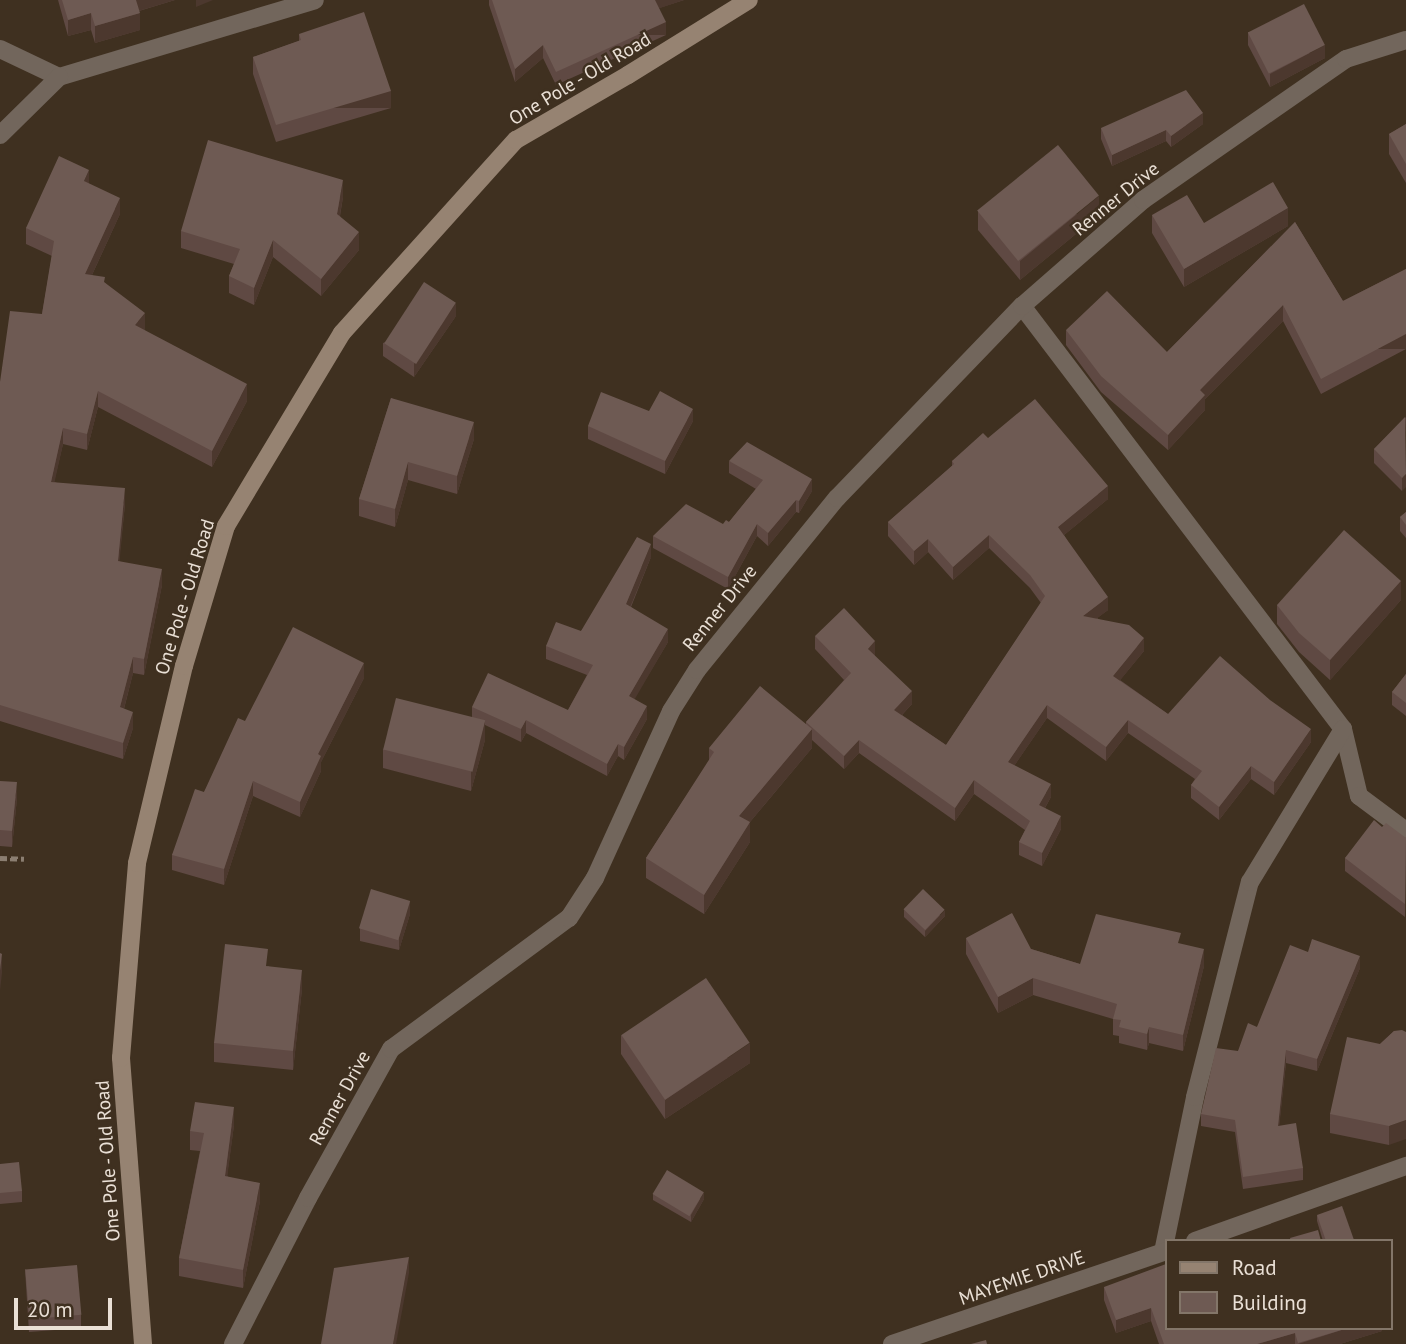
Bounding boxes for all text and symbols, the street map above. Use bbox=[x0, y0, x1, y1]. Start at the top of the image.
street label: One Pole - Old Road bbox=[504, 27, 656, 131]
street label: Renner Drive bbox=[1068, 157, 1164, 241]
street label: One Pole - Old Road bbox=[150, 515, 220, 679]
street label: Renner Drive bbox=[678, 560, 762, 656]
street label: Renner Drive bbox=[305, 1047, 375, 1149]
street label: One Pole - Old Road bbox=[91, 1078, 125, 1244]
legend bbox=[1164, 1239, 1392, 1330]
street label: MAYEMIE DRIVE bbox=[956, 1246, 1088, 1310]
text: Road bbox=[1232, 1254, 1276, 1281]
scale bar bbox=[18, 1284, 116, 1328]
text: Building bbox=[1232, 1289, 1307, 1316]
text: 20 m bbox=[27, 1296, 73, 1323]

